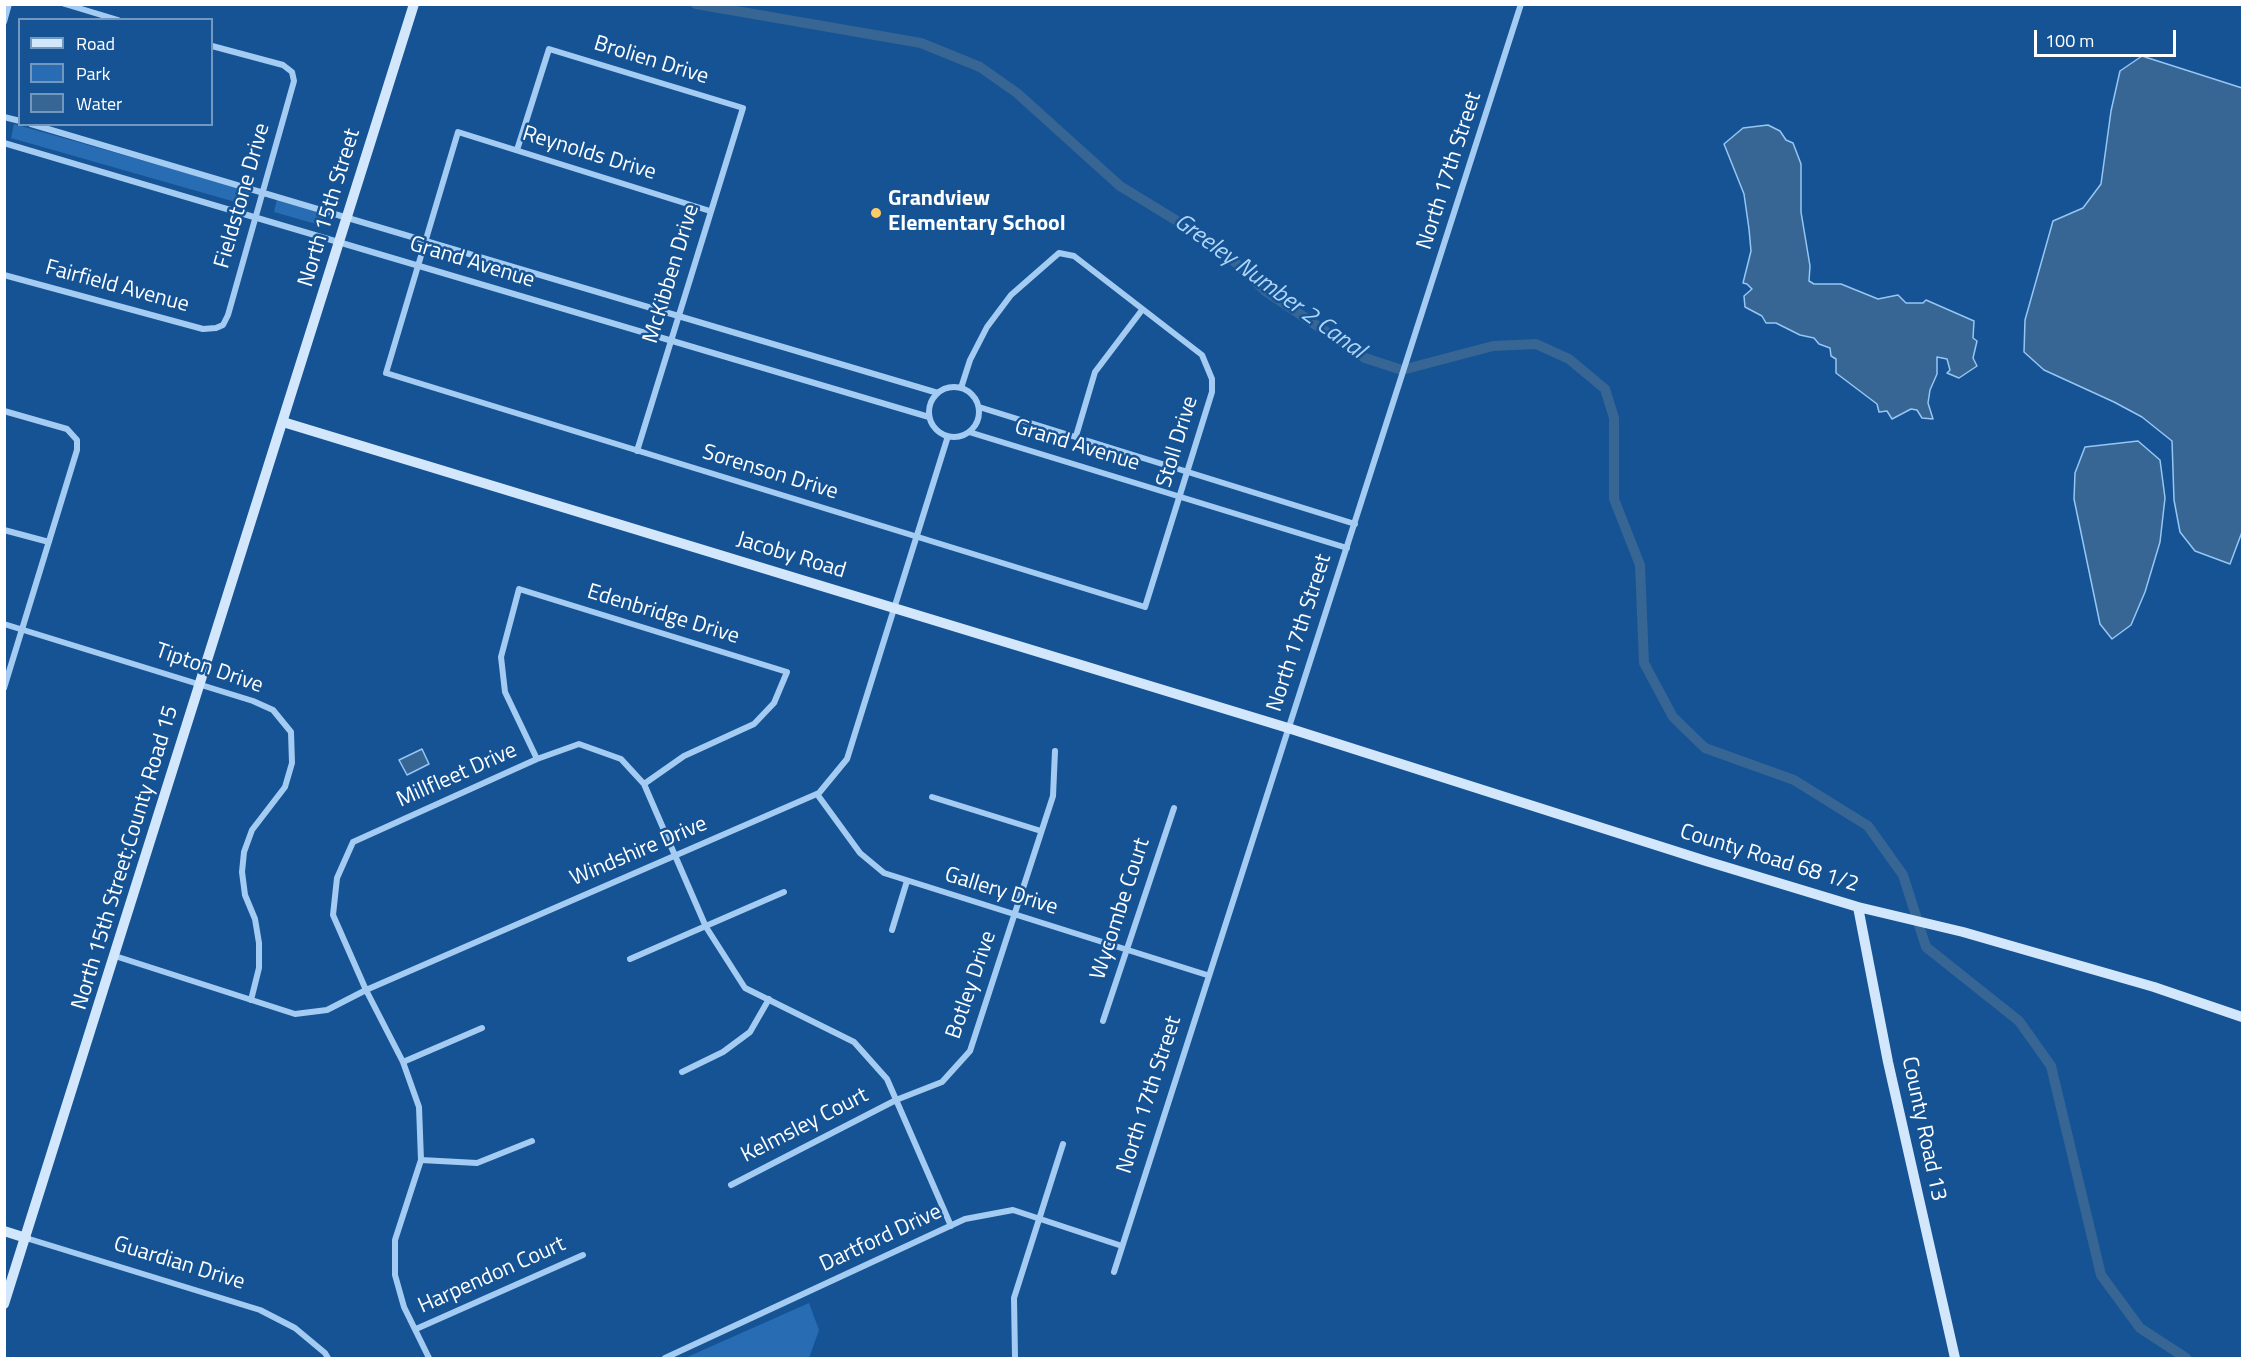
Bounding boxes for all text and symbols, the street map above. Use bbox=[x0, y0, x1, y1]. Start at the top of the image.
legend bbox=[18, 18, 213, 126]
scale bar bbox=[2037, 18, 2180, 56]
text: 100 m bbox=[2045, 27, 2094, 54]
text: Road bbox=[76, 30, 115, 57]
street label: Brolien Drive bbox=[591, 31, 711, 91]
text: Park bbox=[76, 60, 110, 87]
street label: North 17th Street bbox=[1412, 89, 1488, 253]
text: Water bbox=[76, 90, 122, 117]
street label: Fieldstone Drive bbox=[210, 120, 276, 272]
street label: Reynolds Drive bbox=[519, 121, 659, 187]
street label: North 15th Street bbox=[293, 126, 367, 290]
place label: Grandview Elementary School bbox=[888, 187, 1066, 238]
street label: McKibben Drive bbox=[638, 201, 706, 347]
marker: Grandview Elementary School bbox=[869, 206, 883, 220]
water label: Greeley Number 2 Canal bbox=[1168, 208, 1370, 366]
street label: Grand Avenue bbox=[406, 231, 538, 295]
street label: Fairfield Avenue bbox=[42, 255, 192, 319]
street label: Stoll Drive bbox=[1152, 393, 1204, 491]
street label: Grand Avenue bbox=[1011, 414, 1143, 478]
street label: Sorenson Drive bbox=[699, 440, 841, 506]
street label: Jacoby Road bbox=[733, 527, 849, 585]
street label: North 17th Street bbox=[1262, 551, 1338, 715]
street label: Edenbridge Drive bbox=[584, 579, 742, 651]
street label: Tipton Drive bbox=[152, 638, 266, 700]
street label: North 15th Street;County Road 15 bbox=[67, 703, 185, 1013]
street label: Millfleet Drive bbox=[393, 738, 521, 814]
street label: Windshire Drive bbox=[567, 811, 711, 893]
street label: County Road 68 1/2 bbox=[1676, 819, 1862, 899]
street label: Wycombe Court bbox=[1086, 835, 1156, 983]
street label: Gallery Drive bbox=[941, 862, 1061, 922]
street label: Botley Drive bbox=[941, 928, 1003, 1042]
street label: North 17th Street bbox=[1112, 1013, 1188, 1177]
street label: County Road 13 bbox=[1895, 1054, 1951, 1204]
street label: Kelmsley Court bbox=[737, 1083, 873, 1169]
street label: Dartford Drive bbox=[816, 1199, 946, 1279]
street label: Guardian Drive bbox=[110, 1232, 248, 1296]
street label: Harpendon Court bbox=[414, 1232, 570, 1320]

